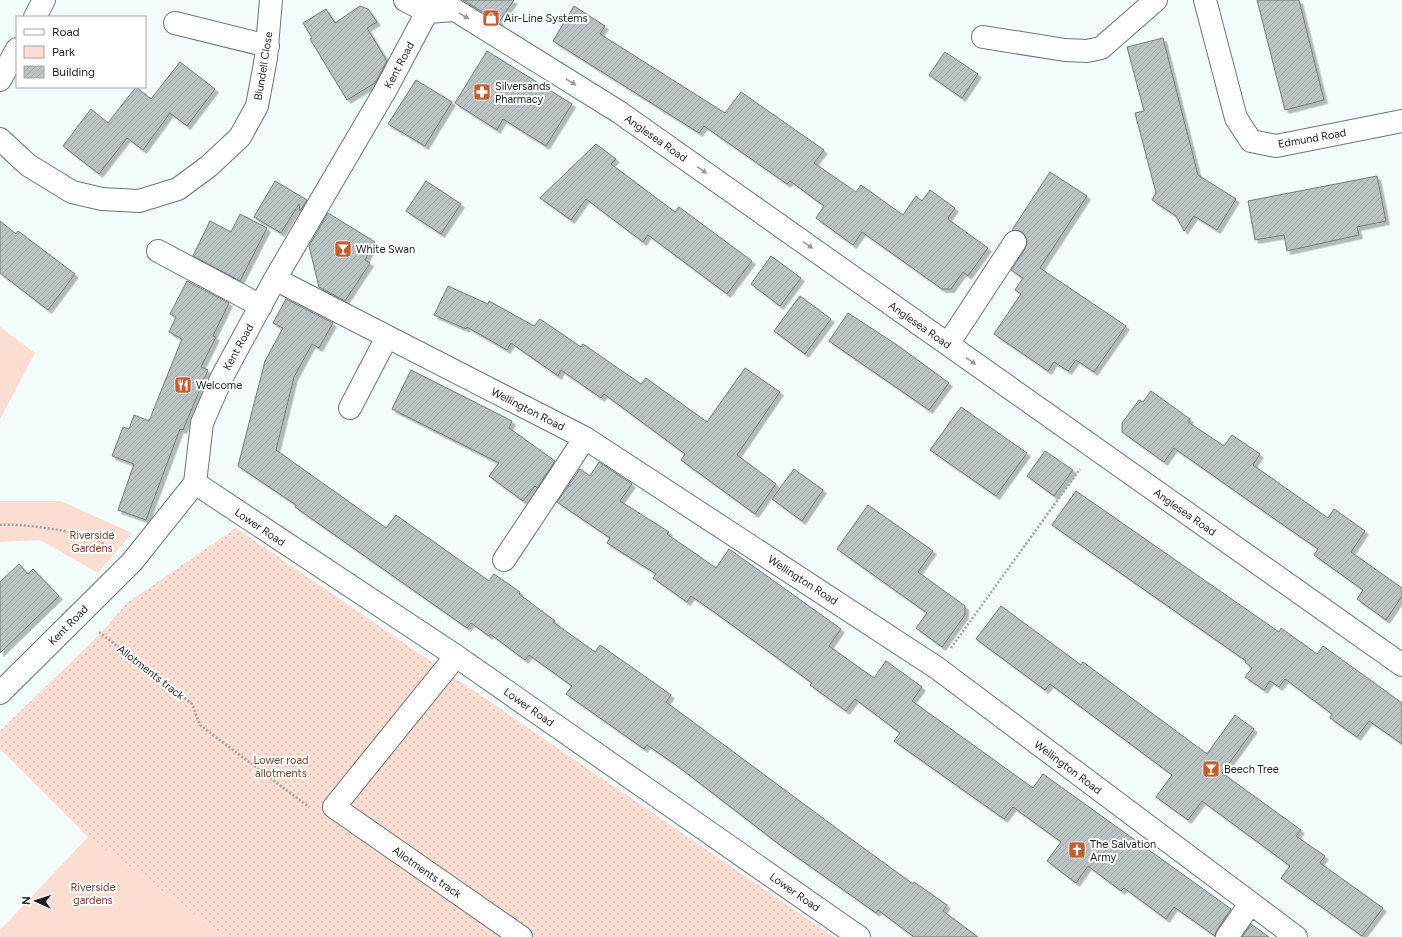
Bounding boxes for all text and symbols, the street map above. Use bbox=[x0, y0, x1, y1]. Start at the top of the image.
shop icon: Air-Line Systems bbox=[481, 8, 501, 28]
place label: Air-Line Systems bbox=[504, 12, 588, 25]
one-way arrow bbox=[458, 13, 470, 20]
legend bbox=[16, 16, 146, 88]
text: Road bbox=[52, 25, 80, 39]
street label: Blundell Close bbox=[252, 31, 275, 101]
street label: Kent Road bbox=[382, 40, 417, 91]
text: Park bbox=[52, 45, 75, 59]
text: Building bbox=[52, 65, 95, 79]
one-way arrow bbox=[566, 78, 576, 86]
place label: Silversands Pharmacy bbox=[495, 80, 551, 106]
pharmacy icon: Silversands Pharmacy bbox=[472, 82, 492, 102]
street label: Anglesea Road bbox=[622, 112, 689, 165]
street label: Edmund Road bbox=[1277, 126, 1347, 151]
one-way arrow bbox=[697, 166, 707, 174]
bar icon: White Swan bbox=[333, 239, 353, 259]
one-way arrow bbox=[803, 241, 813, 249]
place label: White Swan bbox=[356, 243, 415, 256]
street label: Anglesea Road bbox=[886, 299, 953, 352]
street label: Kent Road bbox=[220, 322, 256, 373]
one-way arrow bbox=[966, 357, 977, 365]
restaurant icon: Welcome bbox=[173, 375, 193, 395]
place label: Welcome bbox=[196, 379, 242, 392]
street label: Wellington Road bbox=[489, 385, 567, 434]
street label: Anglesea Road bbox=[1151, 486, 1218, 539]
street label: Lower Road bbox=[232, 506, 287, 549]
park label: Riverside Gardens bbox=[70, 529, 114, 555]
street label: Wellington Road bbox=[765, 553, 840, 608]
street label: Kent Road bbox=[46, 603, 91, 648]
street label: Allotments track bbox=[115, 642, 187, 703]
street label: Lower Road bbox=[501, 685, 556, 729]
street label: Wellington Road bbox=[1032, 738, 1104, 797]
park label: Lower road allotments bbox=[253, 754, 309, 780]
bar icon: Beech Tree bbox=[1201, 759, 1221, 779]
place label: Beech Tree bbox=[1224, 763, 1279, 776]
place label: The Salvation Army bbox=[1090, 838, 1156, 864]
church icon: The Salvation Army bbox=[1067, 840, 1087, 860]
street label: Allotments track bbox=[390, 844, 464, 901]
street label: Lower Road bbox=[767, 870, 822, 914]
north arrow bbox=[16, 881, 56, 921]
park label: Riverside gardens bbox=[71, 881, 115, 907]
text: N bbox=[20, 896, 33, 905]

